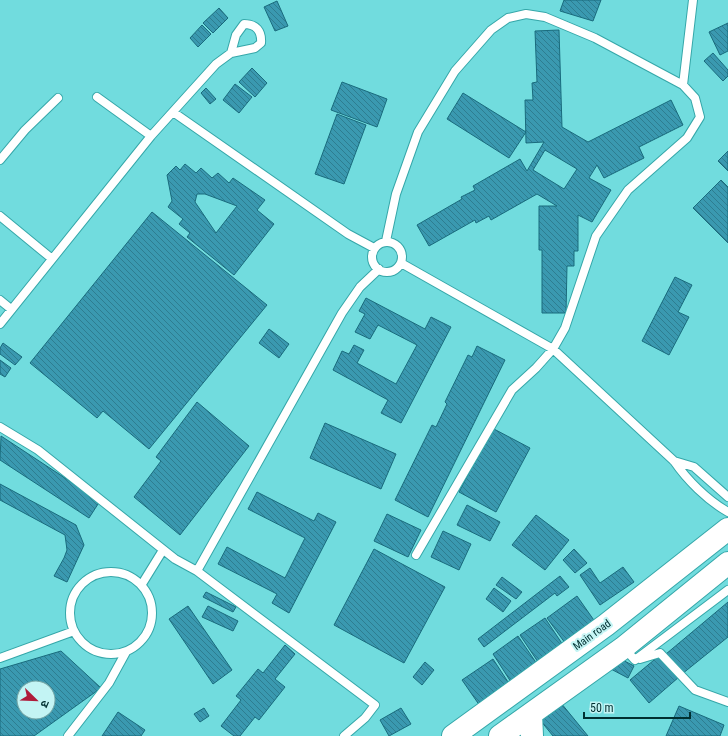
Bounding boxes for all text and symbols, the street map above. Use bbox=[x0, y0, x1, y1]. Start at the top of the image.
street label: Main road bbox=[571, 617, 613, 653]
north arrow bbox=[16, 680, 56, 720]
scale bar bbox=[584, 694, 690, 720]
text: उ bbox=[37, 698, 52, 710]
text: 50 m bbox=[590, 701, 614, 715]

